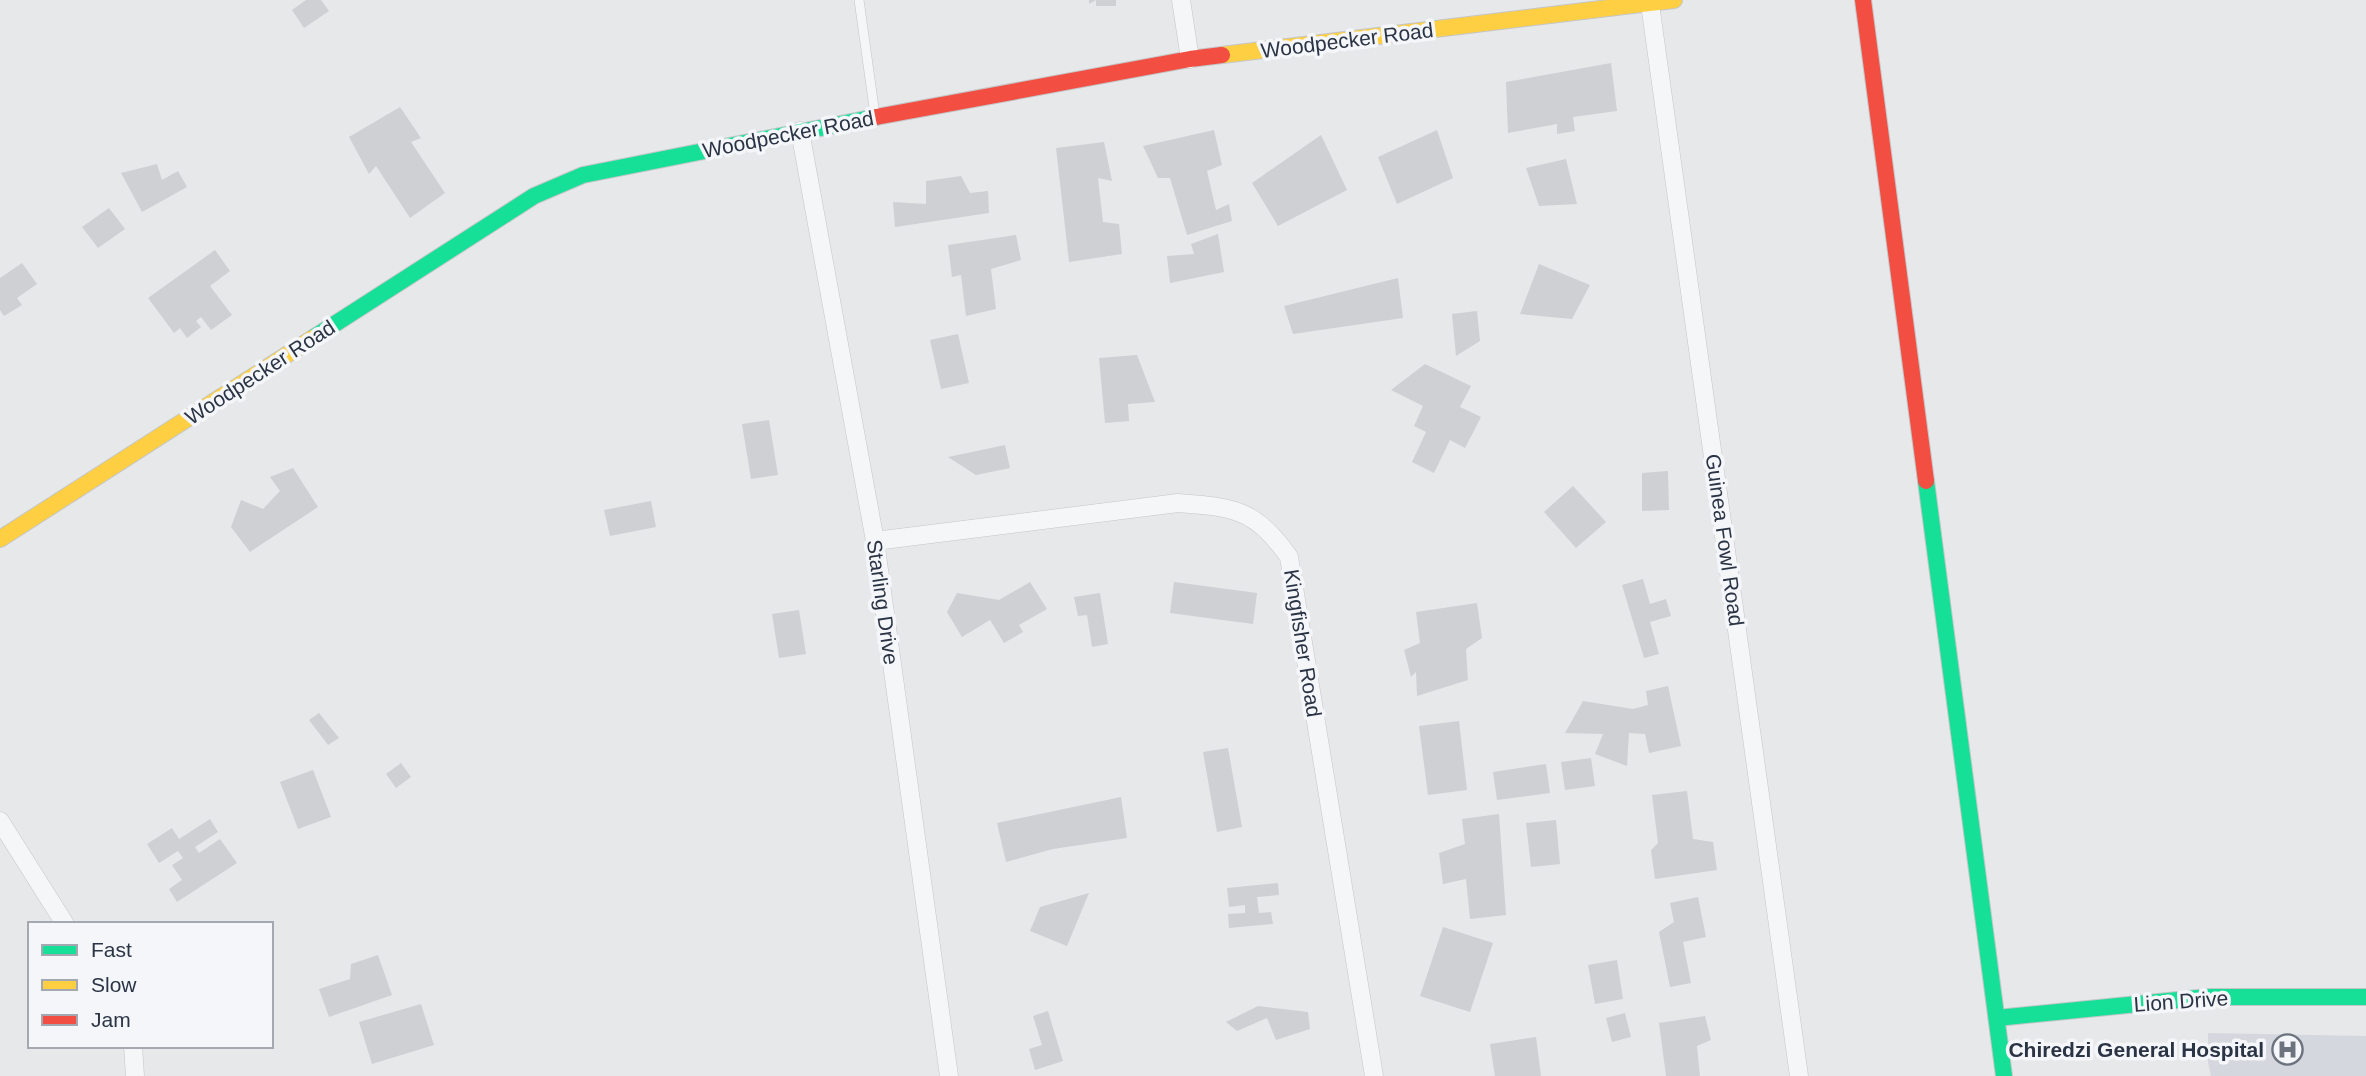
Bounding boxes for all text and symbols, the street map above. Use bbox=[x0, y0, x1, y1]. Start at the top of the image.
street label: Woodpecker Road bbox=[1259, 18, 1435, 62]
street label: Woodpecker Road bbox=[701, 106, 875, 162]
street label: Woodpecker Road bbox=[181, 315, 339, 429]
street label: Guinea Fowl Road bbox=[1702, 452, 1748, 628]
street label: Starling Drive bbox=[863, 538, 903, 666]
street label: Kingfisher Road bbox=[1280, 567, 1326, 719]
legend bbox=[28, 922, 273, 1048]
text: Fast bbox=[91, 938, 132, 961]
text: Slow bbox=[91, 973, 137, 996]
street label: Lion Drive bbox=[2133, 986, 2229, 1016]
text: Jam bbox=[91, 1008, 131, 1031]
hospital icon: Chiredzi General Hospital bbox=[2270, 1032, 2304, 1066]
place label: Chiredzi General Hospital bbox=[2008, 1038, 2264, 1061]

